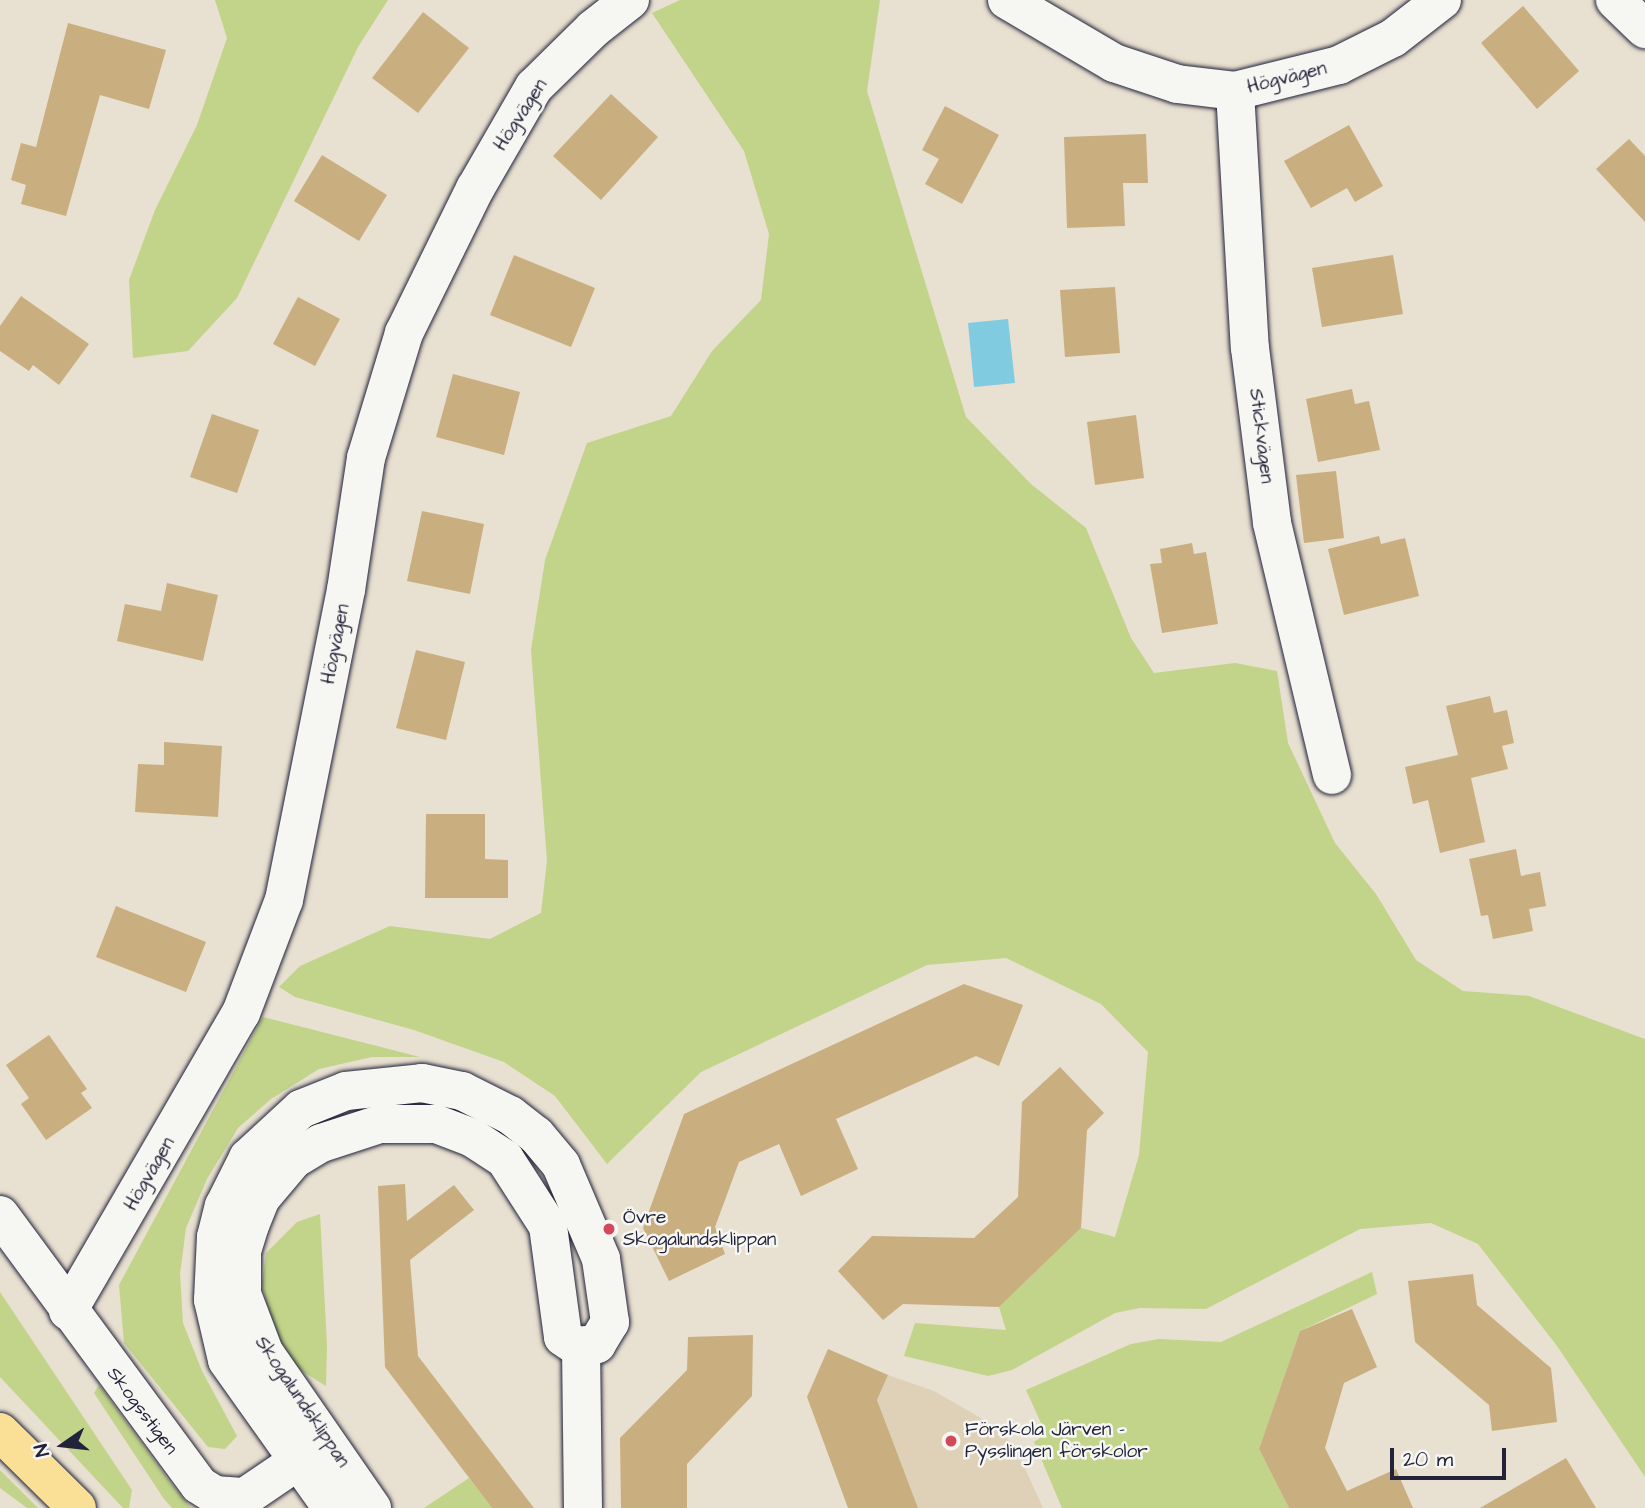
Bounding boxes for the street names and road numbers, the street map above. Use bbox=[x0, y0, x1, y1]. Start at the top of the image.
street label: Högvägen bbox=[1245, 57, 1329, 99]
street label: Högvägen bbox=[489, 75, 553, 155]
street label: Stickvägen bbox=[1244, 387, 1278, 485]
street label: Högvägen bbox=[317, 602, 355, 686]
street label: Högvägen bbox=[120, 1133, 180, 1215]
street label: Skogalundsklippan bbox=[250, 1332, 354, 1472]
street label: Skogsstigen bbox=[102, 1363, 182, 1459]

